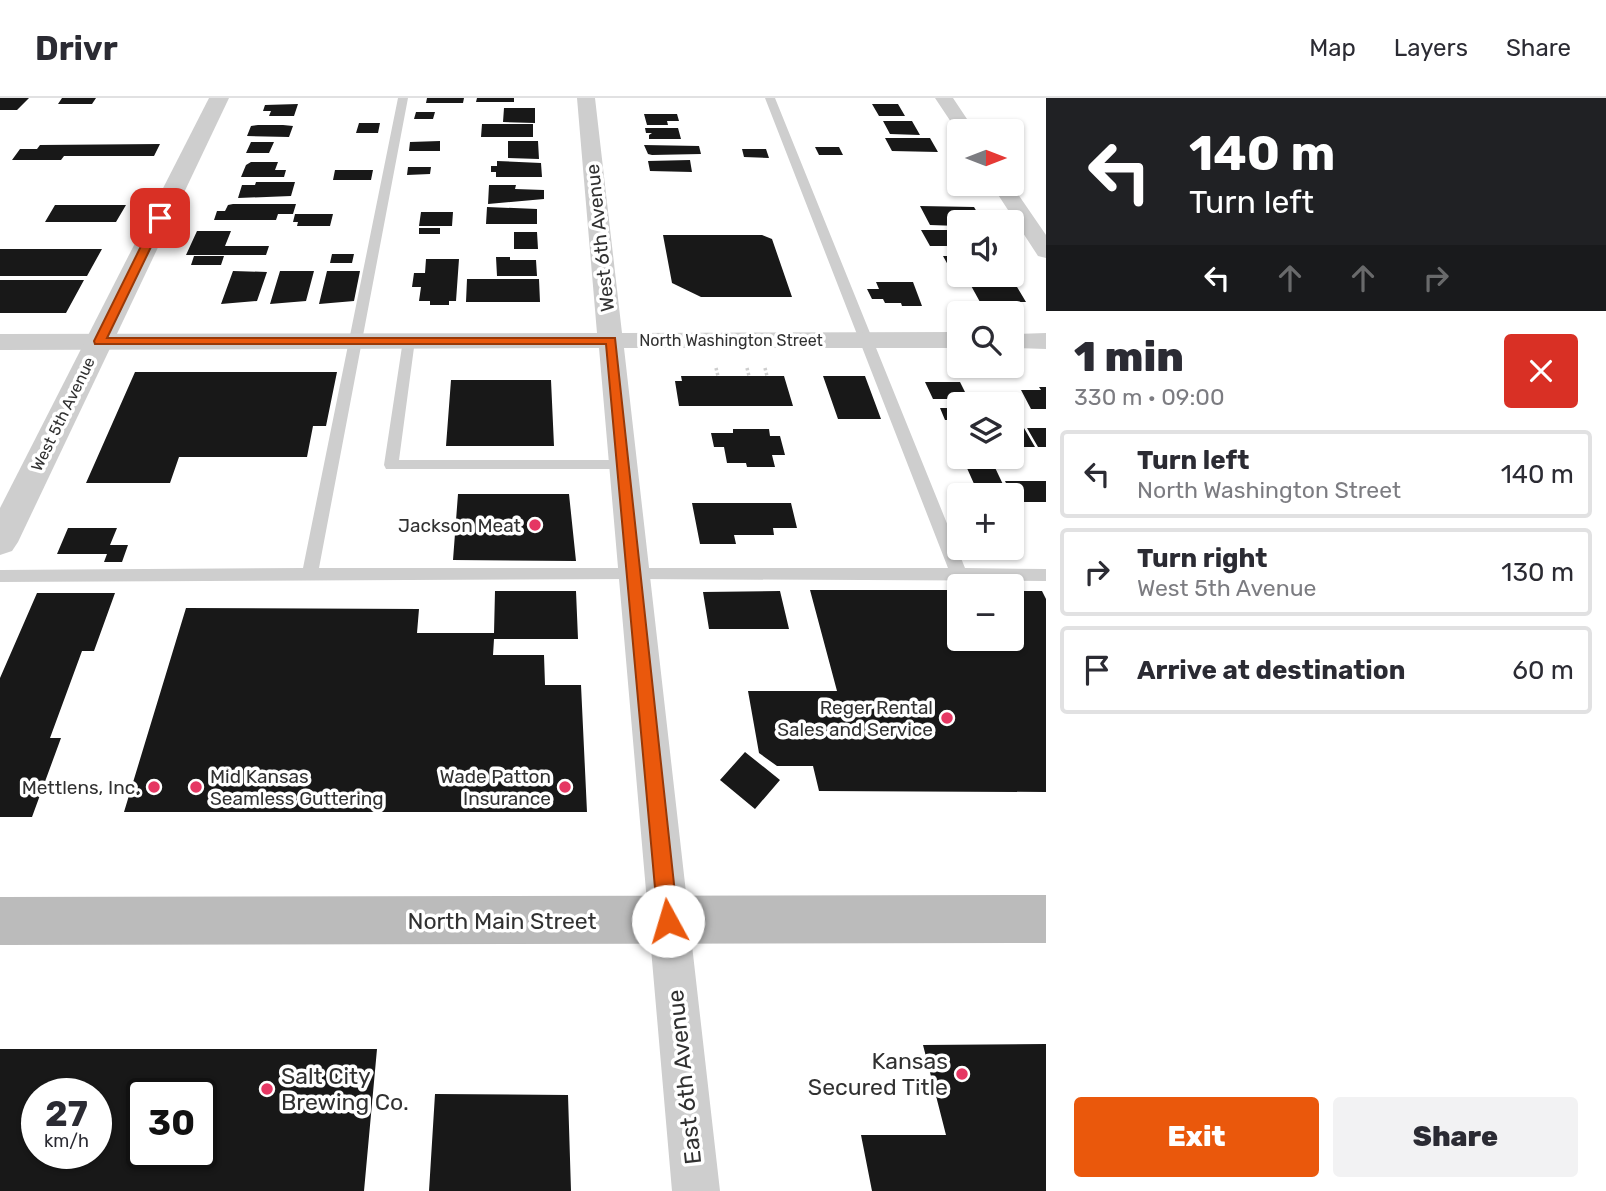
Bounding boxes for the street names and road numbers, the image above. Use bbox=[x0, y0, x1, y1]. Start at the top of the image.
street label: West 6th Avenue bbox=[581, 163, 619, 313]
street label: North Washington Street bbox=[639, 331, 823, 350]
street label: West 5th Avenue bbox=[27, 354, 99, 474]
street label: North Main Street bbox=[407, 907, 597, 935]
street label: East 6th Avenue bbox=[661, 988, 707, 1166]

